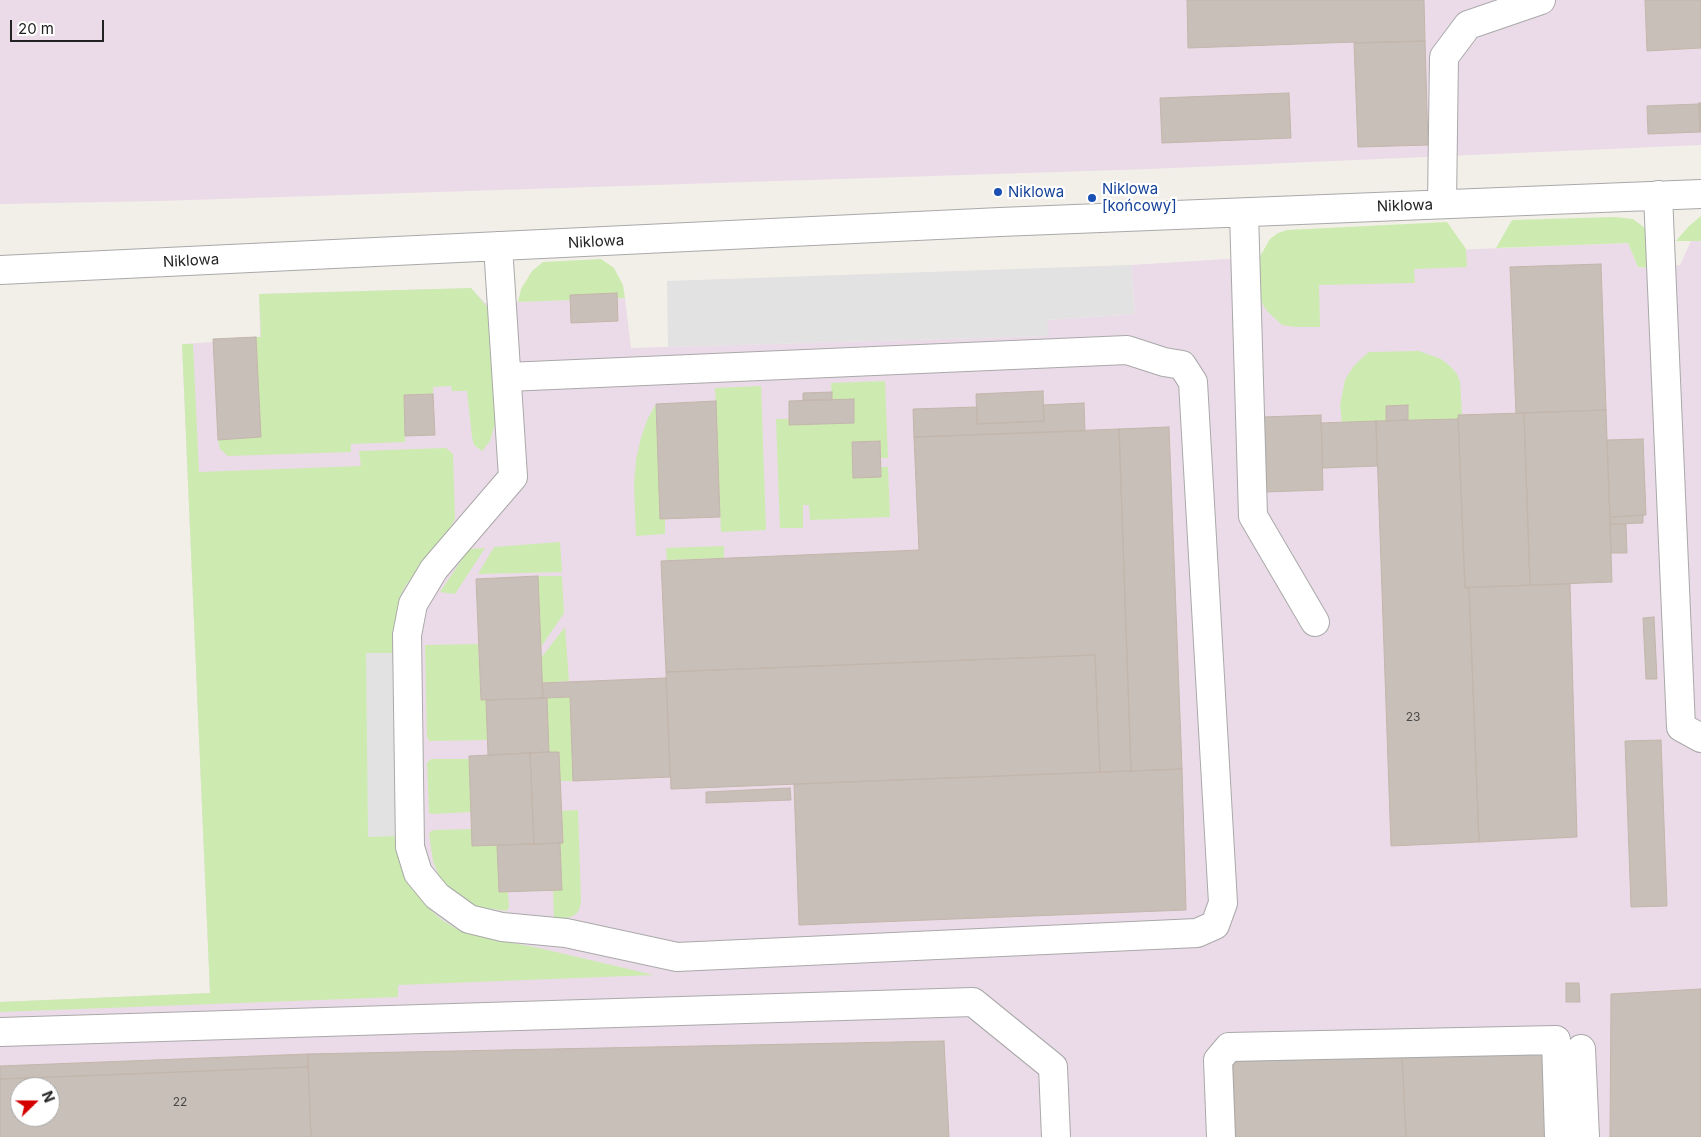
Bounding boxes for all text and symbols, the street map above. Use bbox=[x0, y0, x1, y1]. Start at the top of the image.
scale bar bbox=[12, 10, 106, 42]
text: 20 m bbox=[18, 19, 54, 38]
place label: Niklowa [końcowy] bbox=[1102, 180, 1177, 215]
place label: Niklowa bbox=[1008, 183, 1064, 201]
marker: Niklowa bbox=[992, 186, 1004, 198]
marker: Niklowa [końcowy] bbox=[1086, 192, 1098, 204]
street label: Niklowa bbox=[1377, 196, 1433, 216]
street label: Niklowa bbox=[567, 232, 625, 252]
street label: Niklowa bbox=[162, 251, 220, 271]
house number: 23 bbox=[1406, 710, 1420, 724]
north arrow bbox=[10, 1077, 60, 1127]
text: N bbox=[39, 1088, 58, 1105]
house number: 22 bbox=[173, 1095, 187, 1109]

